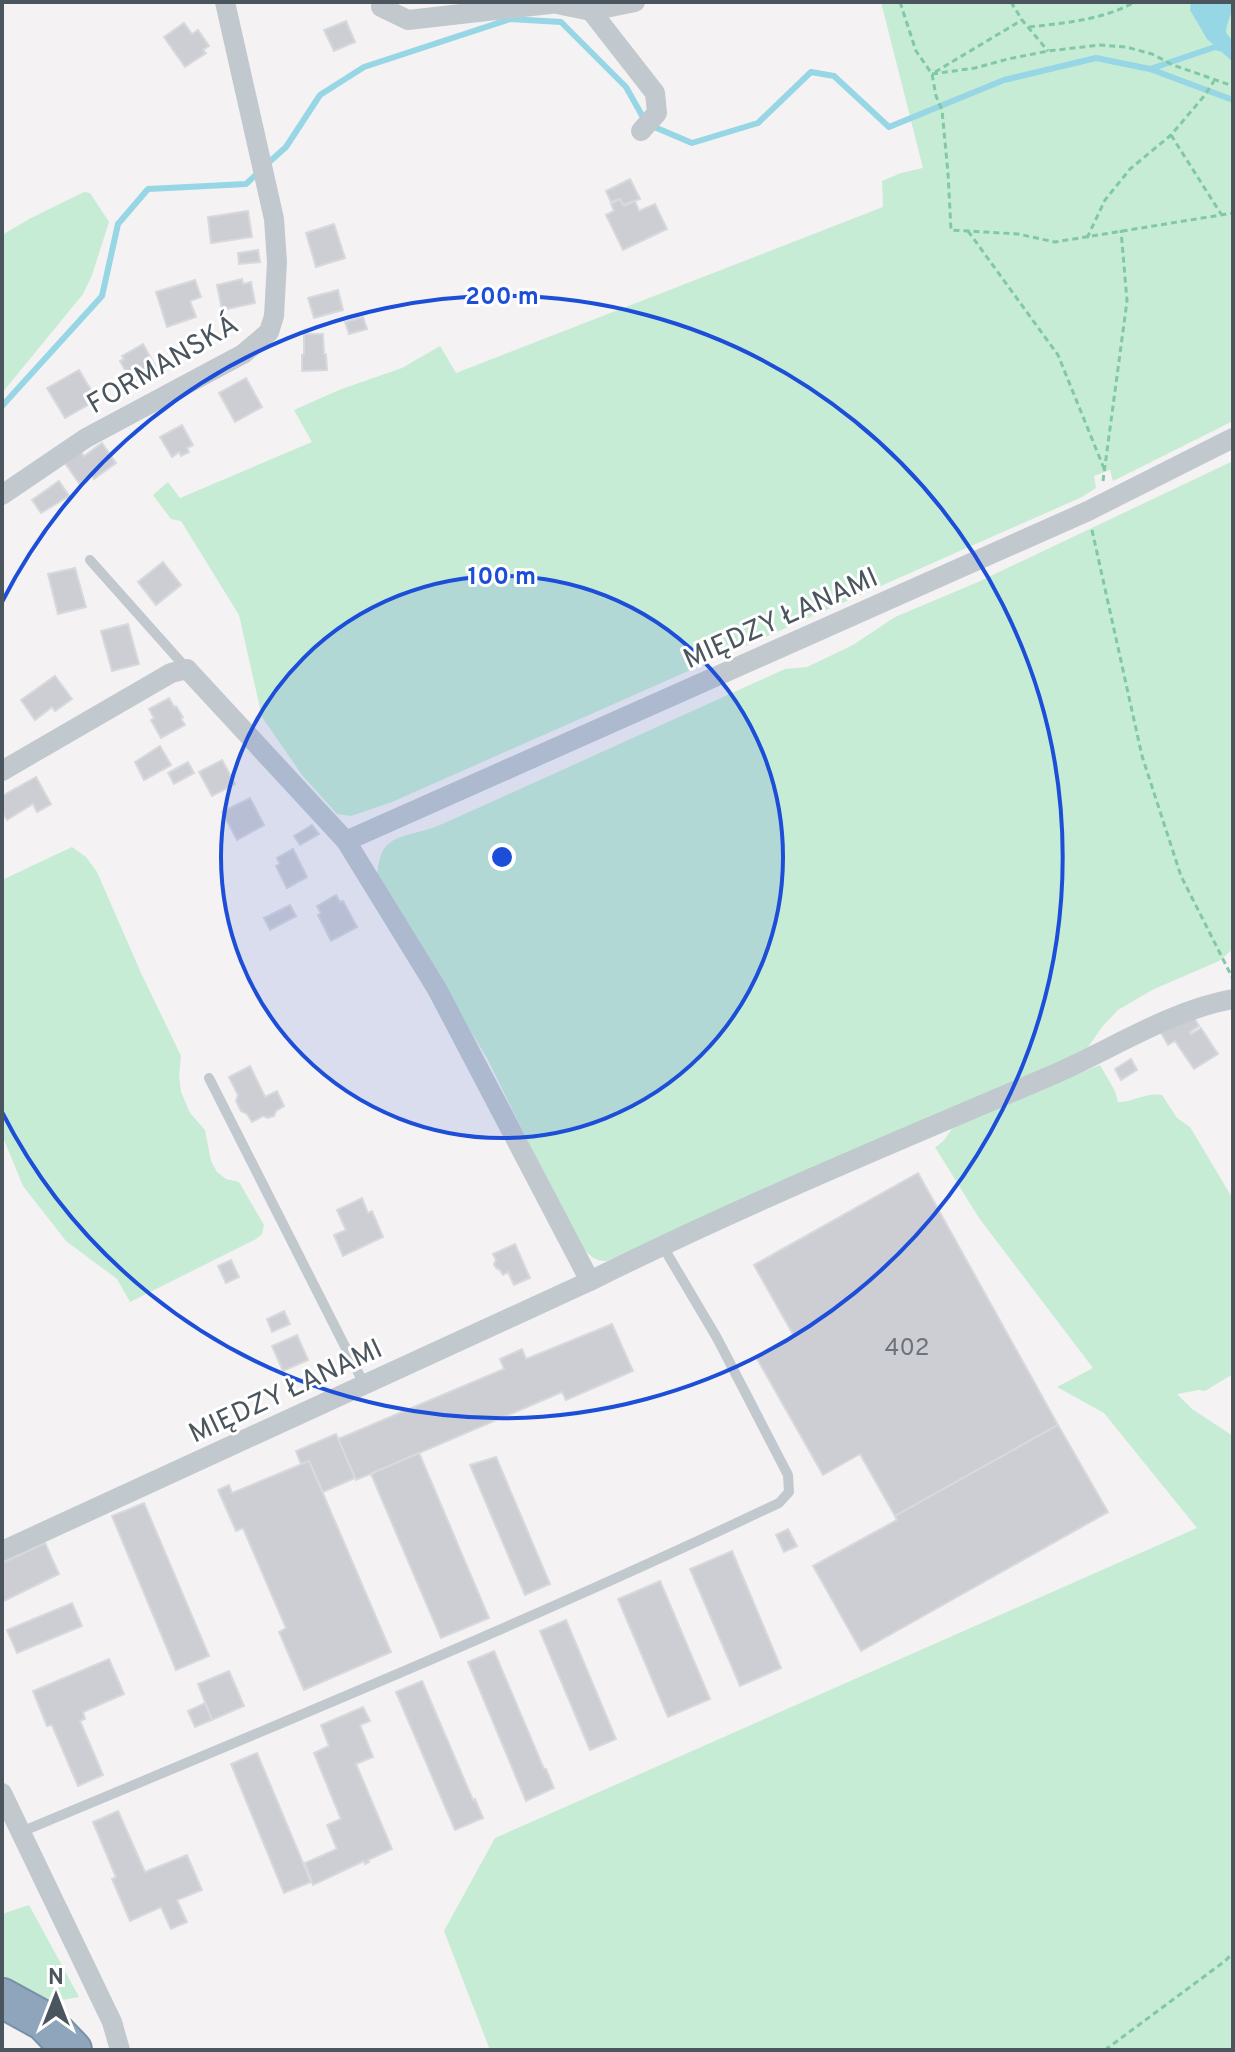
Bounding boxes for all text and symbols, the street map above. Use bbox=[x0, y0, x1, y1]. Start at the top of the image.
text: 200 m bbox=[465, 283, 539, 313]
street label: FORMANSKÁ bbox=[80, 306, 246, 423]
street label: MIĘDZY ŁANAMI bbox=[678, 561, 884, 679]
text: 100 m bbox=[468, 563, 536, 593]
centre of rings bbox=[488, 843, 516, 871]
street label: MIĘDZY ŁANAMI bbox=[184, 1332, 389, 1453]
house number: 402 bbox=[884, 1334, 930, 1364]
north arrow bbox=[16, 1956, 96, 2036]
text: N bbox=[48, 1965, 64, 1992]

